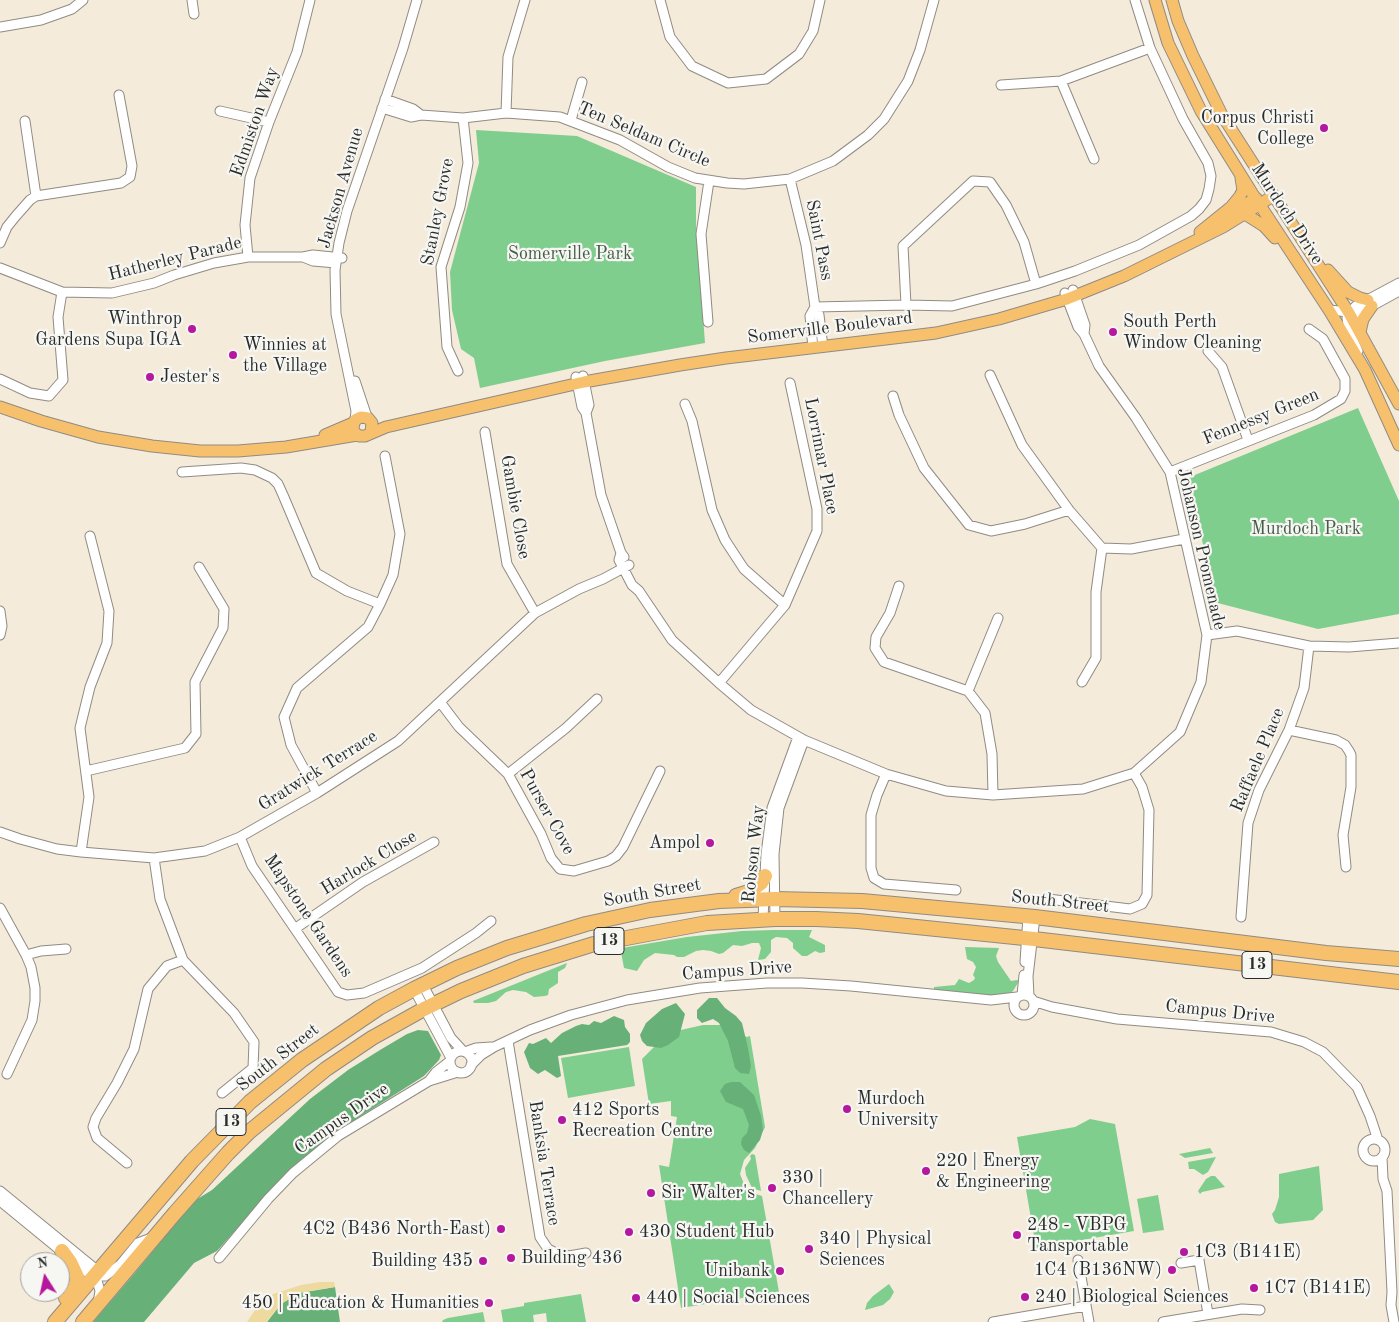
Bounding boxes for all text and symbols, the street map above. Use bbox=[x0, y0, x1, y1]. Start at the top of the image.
street label: Edmiston Way bbox=[226, 64, 284, 180]
street label: Ten Seldam Circle bbox=[574, 97, 714, 173]
place label: Corpus Christi College bbox=[1201, 107, 1314, 150]
marker: Corpus Christi College bbox=[1318, 122, 1330, 134]
street label: Jackson Avenue bbox=[313, 125, 369, 251]
street label: Stanley Grove bbox=[417, 156, 459, 268]
street label: Murdoch Drive bbox=[1246, 159, 1328, 269]
street label: Saint Pass bbox=[801, 198, 837, 282]
street label: Hatherley Parade bbox=[106, 232, 244, 286]
park label: Somerville Park bbox=[508, 243, 632, 265]
street label: Somerville Boulevard bbox=[746, 307, 914, 349]
place label: Winthrop Gardens Supa IGA bbox=[35, 308, 182, 350]
place label: South Perth Window Cleaning bbox=[1123, 311, 1261, 354]
marker: Winthrop Gardens Supa IGA bbox=[186, 323, 198, 335]
marker: South Perth Window Cleaning bbox=[1107, 326, 1119, 338]
place label: Winnies at the Village bbox=[243, 334, 327, 376]
marker: Winnies at the Village bbox=[227, 349, 239, 361]
place label: Jester's bbox=[160, 366, 220, 388]
marker: Jester's bbox=[144, 371, 156, 383]
street label: Fennessy Green bbox=[1200, 384, 1322, 450]
street label: Lorrimar Place bbox=[799, 396, 843, 516]
street label: Gambie Close bbox=[495, 453, 535, 561]
street label: Johanson Promenade bbox=[1172, 466, 1230, 632]
park label: Murdoch Park bbox=[1251, 518, 1361, 540]
street label: Raffaele Place bbox=[1226, 705, 1290, 815]
street label: Gratwick Terrace bbox=[254, 726, 382, 816]
street label: Purser Cove bbox=[515, 765, 579, 859]
street label: Robson Way bbox=[738, 804, 770, 904]
street label: Harlock Close bbox=[317, 826, 421, 900]
place label: Ampol bbox=[649, 832, 700, 854]
marker: Ampol bbox=[704, 837, 716, 849]
street label: Mapstone Gardens bbox=[259, 850, 357, 982]
street label: South Street bbox=[602, 874, 702, 912]
street label: South Street bbox=[1010, 886, 1110, 918]
road number: 13 bbox=[594, 928, 624, 954]
road number: 13 bbox=[1242, 952, 1272, 978]
street label: Campus Drive bbox=[681, 956, 793, 986]
street label: Campus Drive bbox=[1164, 995, 1276, 1029]
street label: South Street bbox=[233, 1019, 323, 1097]
street label: Campus Drive bbox=[291, 1079, 393, 1159]
place label: Murdoch University bbox=[857, 1088, 938, 1130]
street label: Banksia Terrace bbox=[523, 1099, 565, 1227]
place label: 412 Sports Recreation Centre bbox=[572, 1099, 712, 1142]
marker: Murdoch University bbox=[841, 1103, 853, 1115]
road number: 13 bbox=[216, 1108, 246, 1136]
marker: 412 Sports Recreation Centre bbox=[556, 1114, 568, 1126]
place label: 220 | Energy & Engineering bbox=[936, 1150, 1050, 1192]
marker: 220 | Energy & Engineering bbox=[920, 1165, 932, 1177]
place label: 330 | Chancellery bbox=[782, 1167, 874, 1210]
place label: Sir Walter's bbox=[661, 1182, 755, 1204]
marker: 330 | Chancellery bbox=[766, 1182, 778, 1194]
marker: Sir Walter's bbox=[645, 1187, 657, 1199]
place label: 248 - VBPG Tansportable bbox=[1027, 1214, 1129, 1256]
place label: 4C2 (B436 North-East) bbox=[303, 1218, 491, 1240]
place label: 430 Student Hub bbox=[639, 1221, 774, 1243]
marker: 4C2 (B436 North-East) bbox=[495, 1223, 507, 1235]
marker: 430 Student Hub bbox=[623, 1226, 635, 1238]
place label: 340 | Physical Sciences bbox=[819, 1228, 931, 1270]
marker: 248 - VBPG Tansportable bbox=[1011, 1229, 1023, 1241]
place label: 1C3 (B141E) bbox=[1194, 1241, 1301, 1263]
marker: 340 | Physical Sciences bbox=[803, 1243, 815, 1255]
marker: 1C3 (B141E) bbox=[1178, 1246, 1190, 1258]
place label: Building 436 bbox=[521, 1247, 623, 1269]
place label: Building 435 bbox=[371, 1250, 473, 1272]
north arrow bbox=[20, 1252, 70, 1302]
marker: Building 436 bbox=[505, 1252, 517, 1264]
text: N bbox=[36, 1255, 49, 1271]
marker: Building 435 bbox=[477, 1255, 489, 1267]
place label: 1C4 (B136NW) bbox=[1034, 1259, 1162, 1281]
place label: Unibank bbox=[704, 1260, 770, 1282]
marker: 1C4 (B136NW) bbox=[1166, 1264, 1178, 1276]
marker: Unibank bbox=[774, 1265, 786, 1277]
place label: 1C7 (B141E) bbox=[1264, 1277, 1371, 1299]
marker: 1C7 (B141E) bbox=[1248, 1282, 1260, 1294]
place label: 240 | Biological Sciences bbox=[1035, 1286, 1229, 1308]
place label: 440 | Social Sciences bbox=[646, 1287, 810, 1309]
marker: 240 | Biological Sciences bbox=[1019, 1291, 1031, 1303]
place label: 450 | Education & Humanities bbox=[241, 1292, 479, 1314]
marker: 440 | Social Sciences bbox=[630, 1292, 642, 1304]
marker: 450 | Education & Humanities bbox=[483, 1297, 495, 1309]

